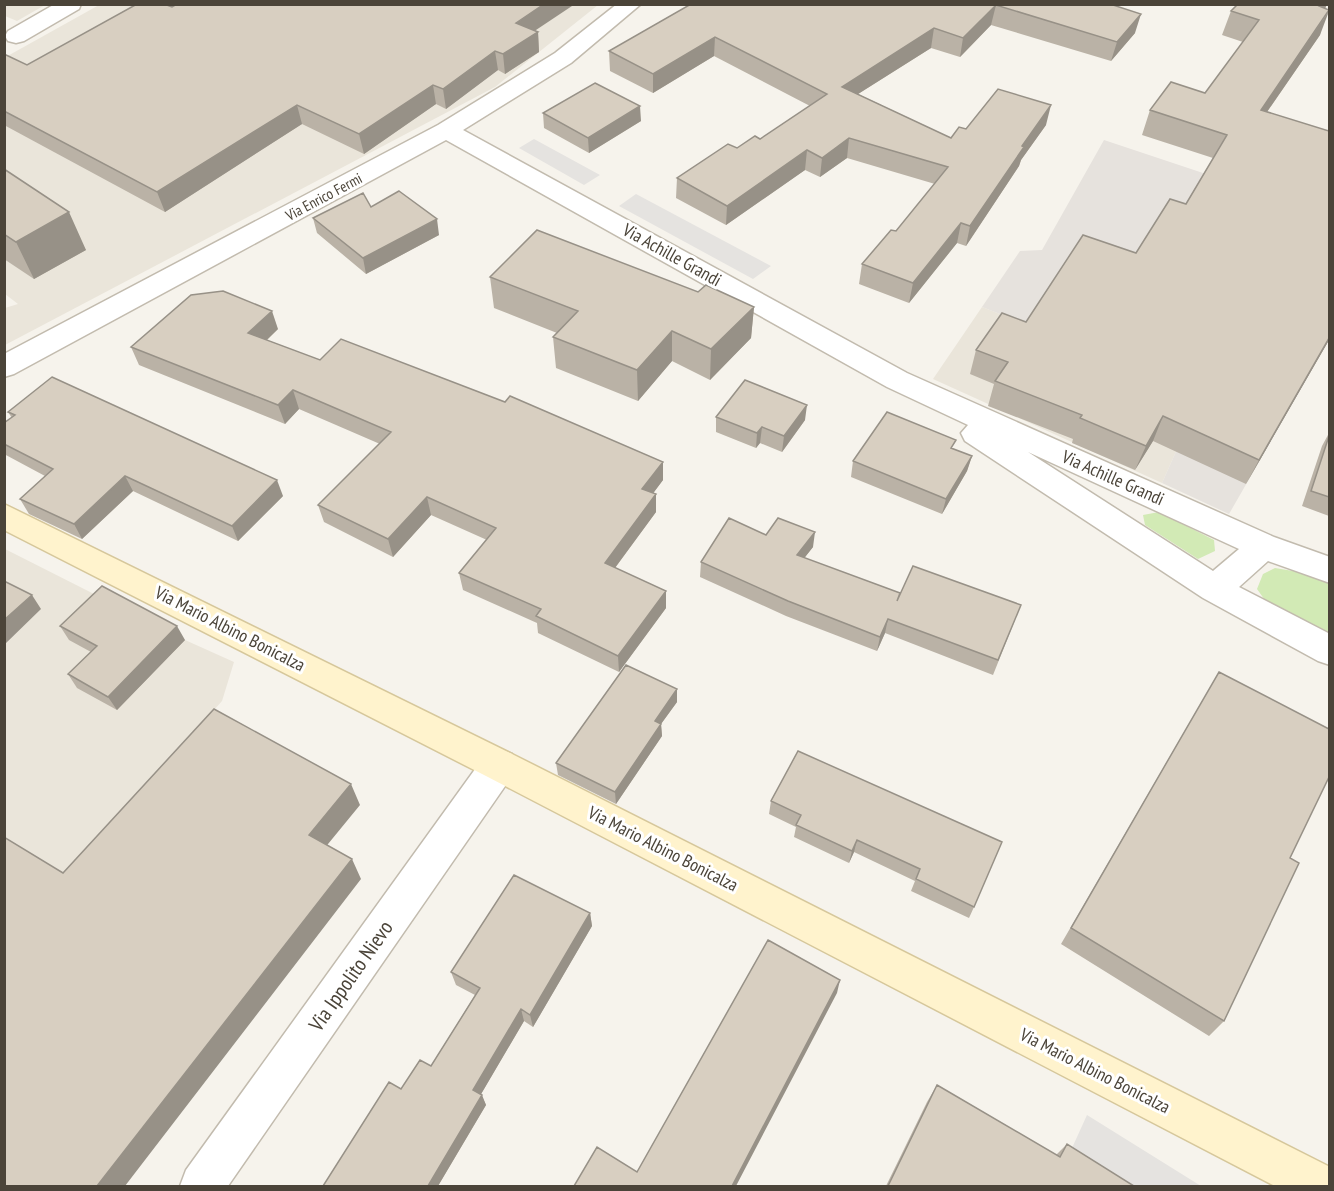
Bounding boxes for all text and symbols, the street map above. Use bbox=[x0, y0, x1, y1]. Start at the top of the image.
street label: Via Enrico Fermi bbox=[281, 168, 365, 225]
street label: Via Achille Grandi bbox=[618, 217, 726, 291]
street label: Via Achille Grandi bbox=[1058, 444, 1168, 510]
street label: Via Mario Albino Bonicalza bbox=[150, 580, 309, 676]
street label: Via Mario Albino Bonicalza bbox=[583, 800, 742, 896]
street label: Via Ippolito Nievo bbox=[302, 915, 399, 1037]
street label: Via Mario Albino Bonicalza bbox=[1015, 1022, 1174, 1118]

